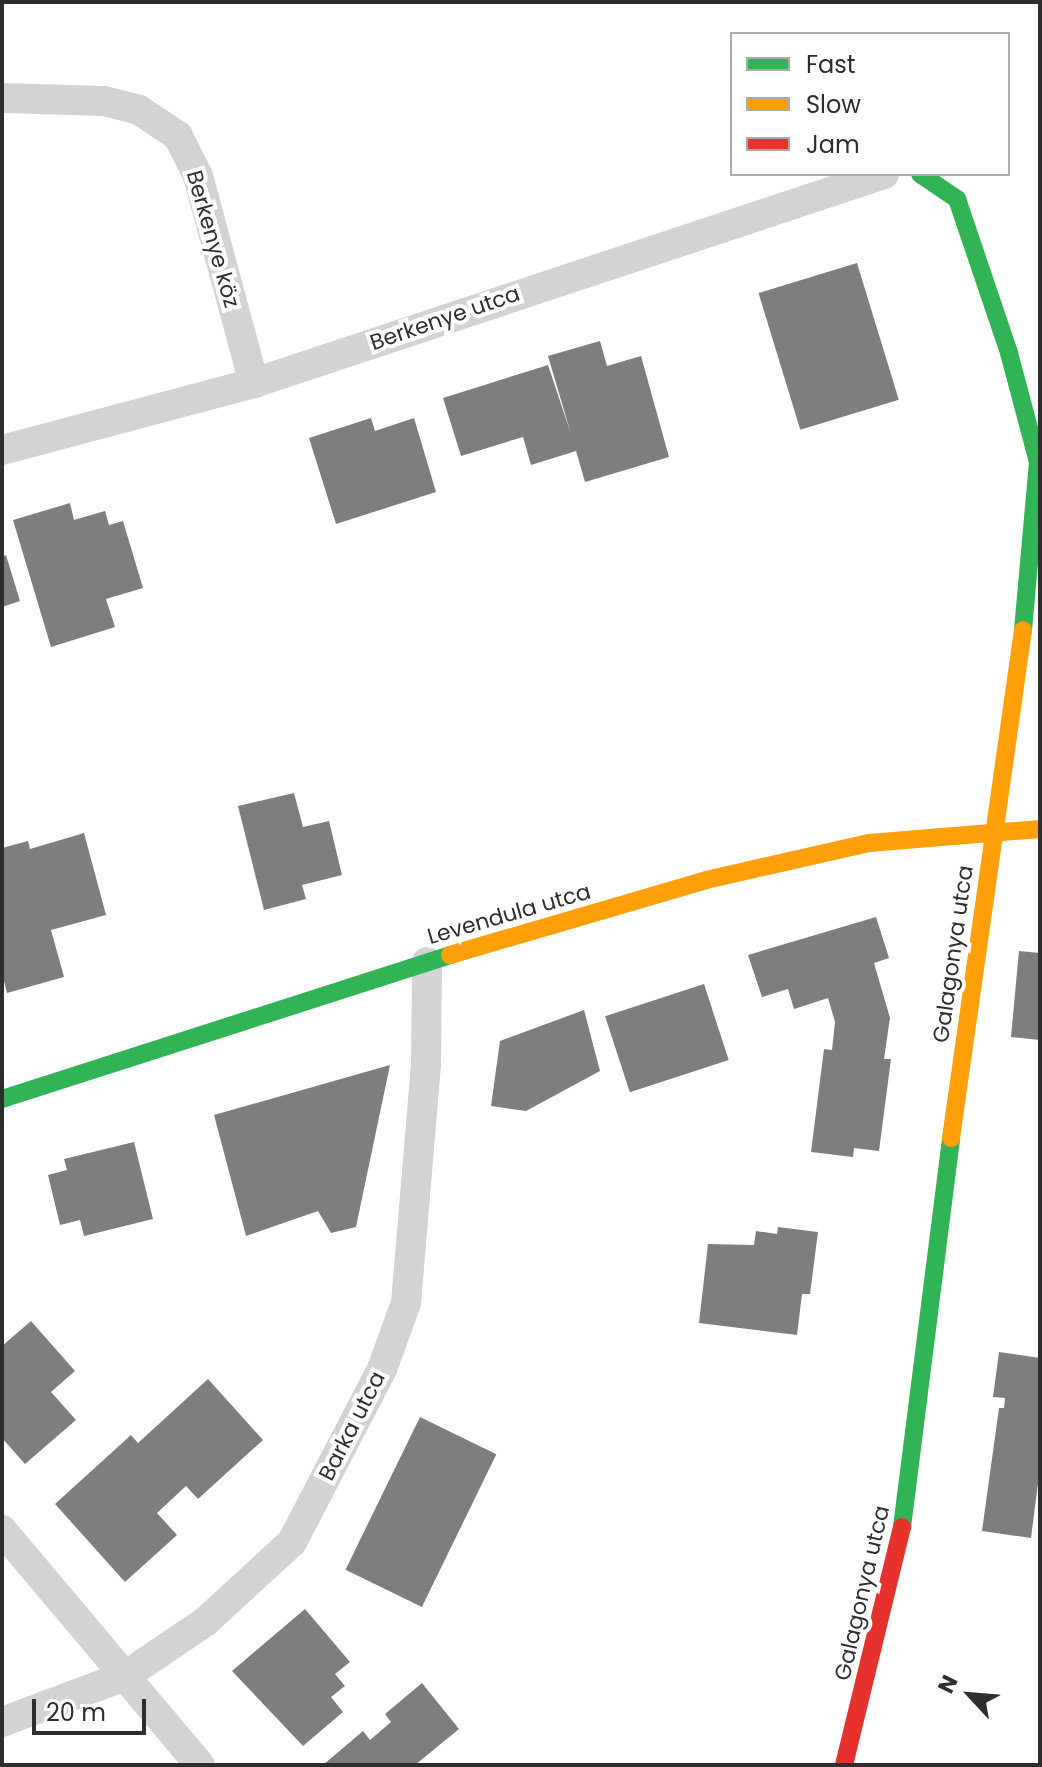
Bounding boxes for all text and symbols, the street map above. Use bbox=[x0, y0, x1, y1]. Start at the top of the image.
legend bbox=[730, 32, 1010, 176]
text: Fast bbox=[806, 48, 856, 81]
text: Slow bbox=[806, 88, 861, 121]
text: Jam bbox=[806, 128, 860, 161]
street label: Berkenye köz bbox=[181, 167, 245, 311]
street label: Berkenye utca bbox=[367, 280, 523, 356]
street label: Galagonya utca bbox=[927, 864, 979, 1044]
street label: Levendula utca bbox=[424, 878, 594, 950]
street label: Barka utca bbox=[313, 1367, 391, 1485]
street label: Galagonya utca bbox=[829, 1503, 895, 1683]
north arrow bbox=[930, 1655, 1010, 1735]
text: N bbox=[930, 1670, 966, 1698]
scale bar bbox=[36, 1683, 150, 1733]
text: 20 m bbox=[46, 1696, 106, 1729]

